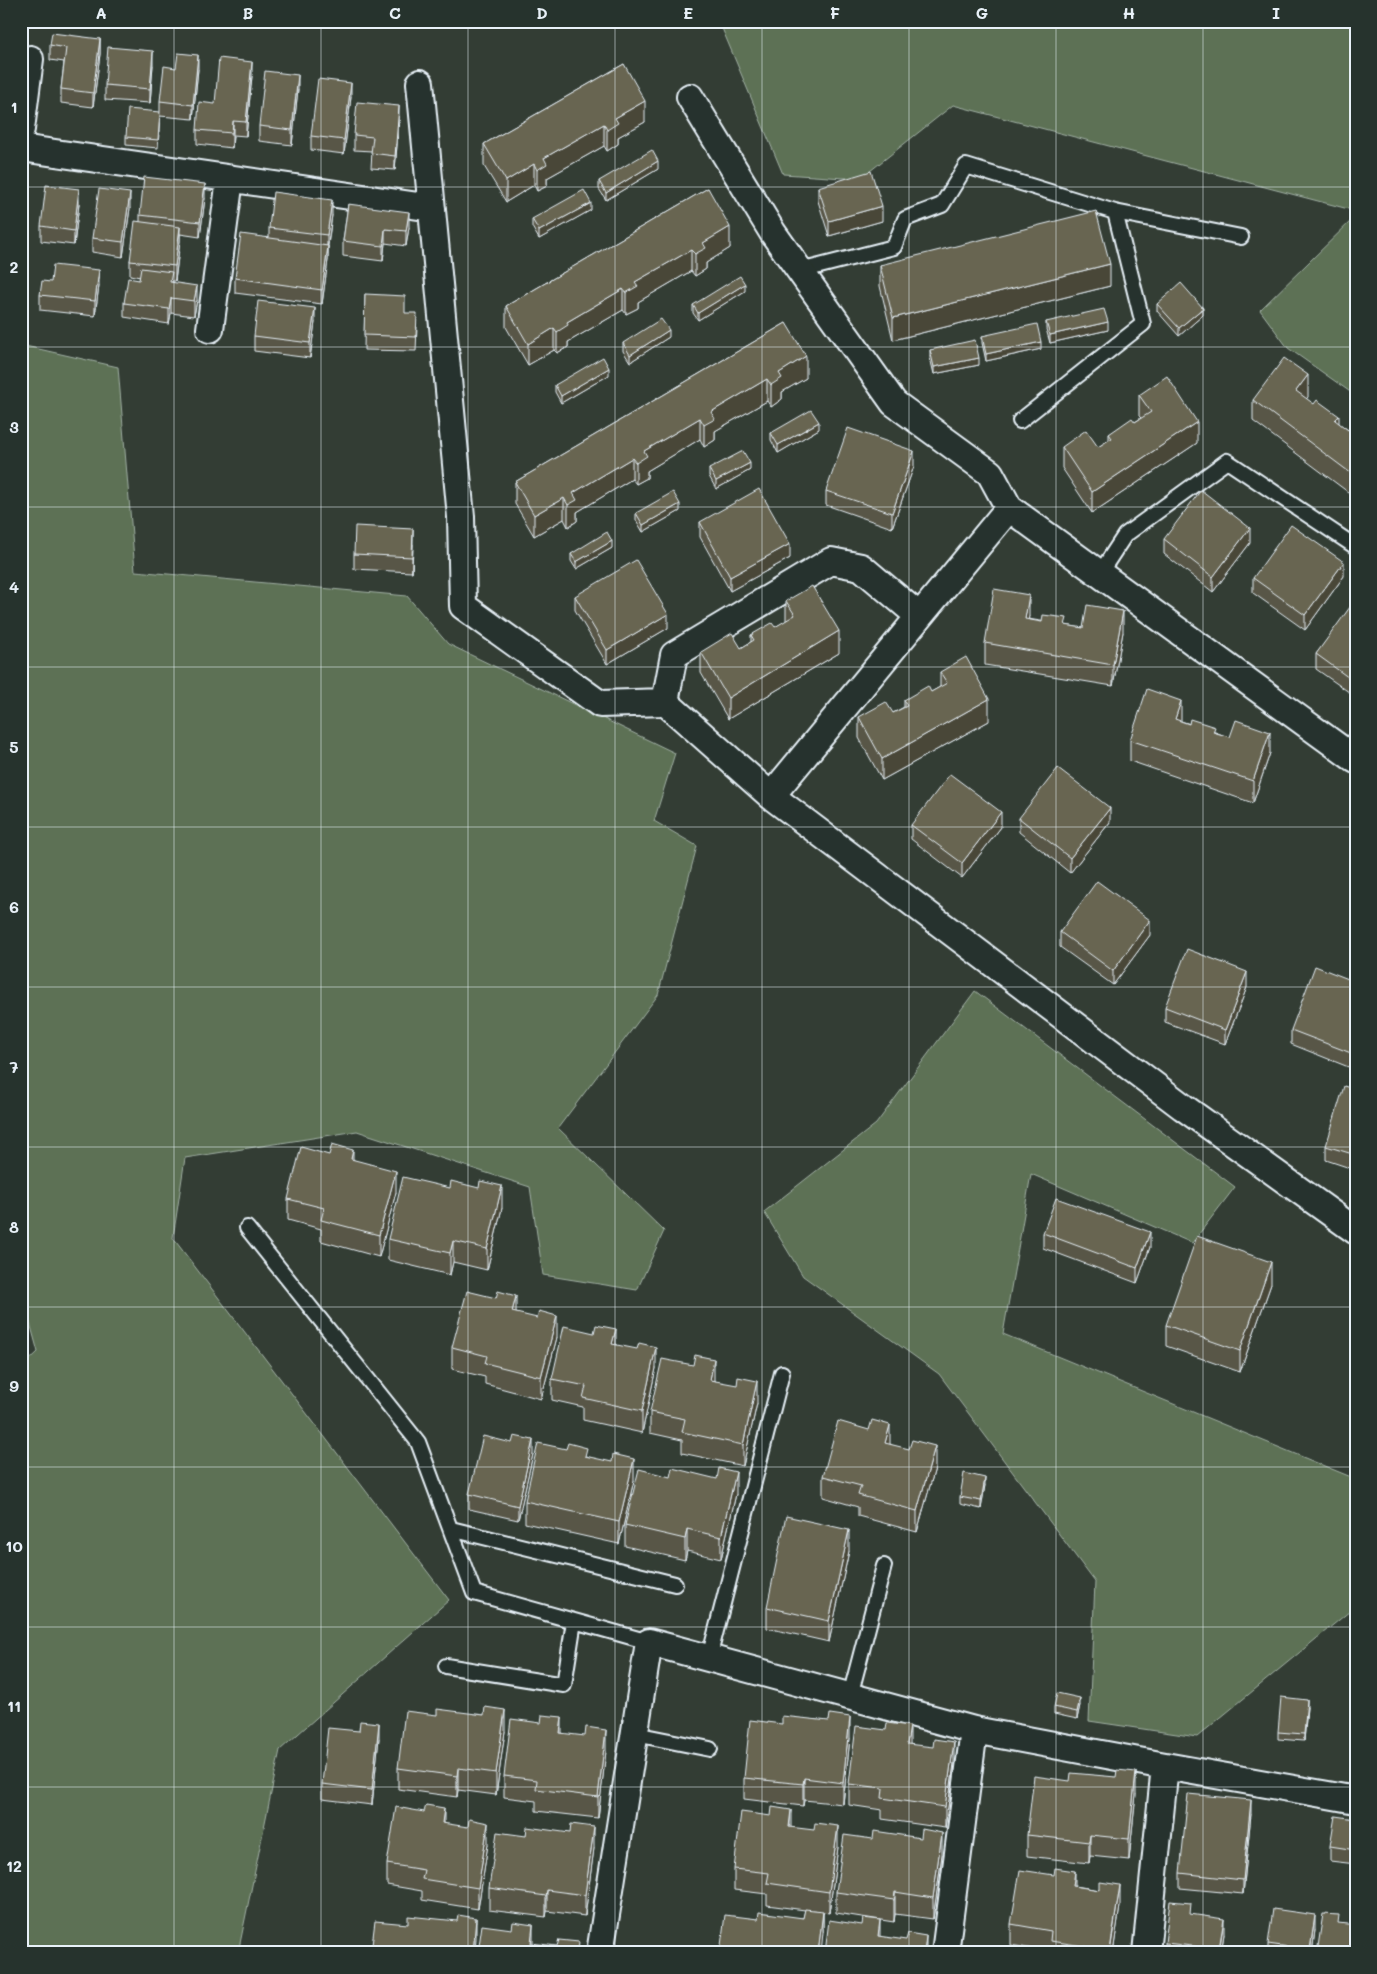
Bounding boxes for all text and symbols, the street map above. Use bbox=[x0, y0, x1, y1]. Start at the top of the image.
text: A bbox=[95, 2, 107, 23]
text: B bbox=[243, 2, 253, 23]
text: C bbox=[389, 2, 401, 23]
text: D bbox=[536, 2, 548, 23]
text: E bbox=[683, 2, 693, 23]
text: F bbox=[830, 2, 840, 23]
text: G bbox=[976, 2, 988, 23]
text: H bbox=[1123, 2, 1135, 23]
text: I bbox=[1272, 2, 1280, 23]
text: 1 bbox=[10, 96, 18, 117]
text: 2 bbox=[10, 256, 19, 277]
text: 3 bbox=[9, 416, 19, 437]
text: 4 bbox=[9, 576, 19, 597]
text: 5 bbox=[9, 736, 19, 757]
text: 6 bbox=[9, 896, 19, 917]
text: 7 bbox=[10, 1056, 19, 1077]
text: 8 bbox=[9, 1216, 19, 1237]
text: 9 bbox=[9, 1375, 19, 1396]
text: 10 bbox=[5, 1535, 23, 1556]
text: 11 bbox=[7, 1695, 21, 1716]
text: 12 bbox=[6, 1855, 22, 1876]

